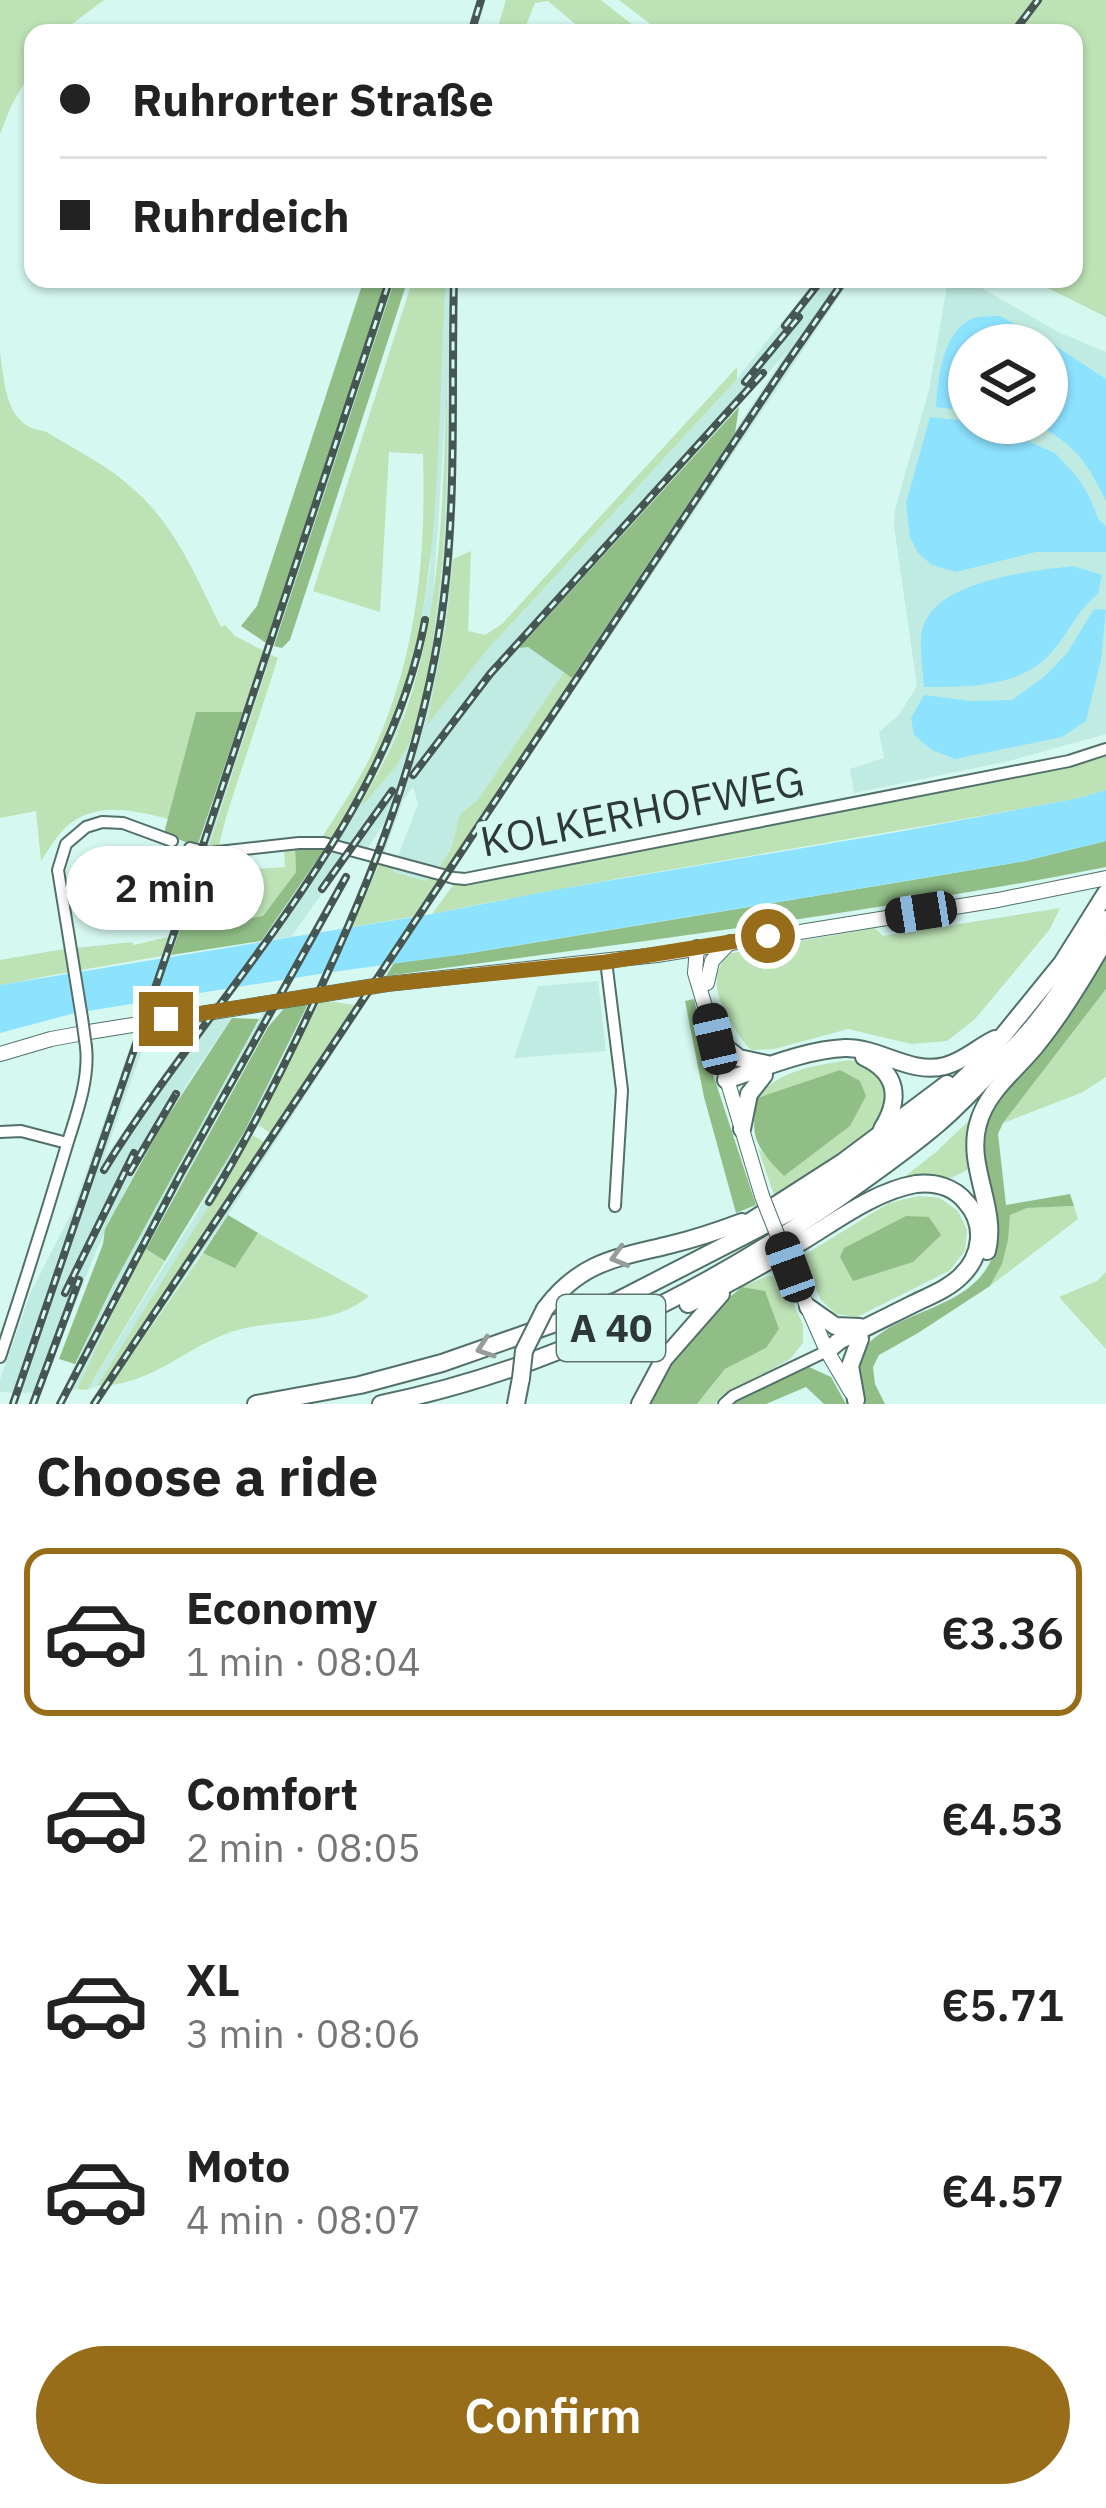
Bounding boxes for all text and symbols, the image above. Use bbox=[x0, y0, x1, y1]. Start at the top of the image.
text: Ruhrorter Straße bbox=[132, 70, 494, 128]
text: Ruhrdeich bbox=[132, 186, 350, 244]
map controls bbox=[948, 324, 1068, 444]
button: layers bbox=[948, 324, 1068, 444]
street label: KOLKERHOFWEG bbox=[475, 752, 808, 869]
callout: 2 min bbox=[67, 845, 265, 929]
text: 2 min bbox=[115, 862, 215, 913]
car bbox=[883, 889, 959, 935]
route start bbox=[741, 909, 795, 963]
route end bbox=[139, 992, 193, 1046]
car bbox=[689, 1000, 741, 1078]
car bbox=[761, 1227, 819, 1307]
one-way arrow bbox=[609, 1243, 630, 1268]
road number: A 40 bbox=[557, 1295, 665, 1361]
one-way arrow bbox=[476, 1334, 497, 1358]
text: Choose a ride bbox=[36, 1441, 378, 1511]
icon: car bbox=[42, 1578, 150, 1686]
text: Economy bbox=[186, 1578, 377, 1636]
text: €3.36 bbox=[941, 1603, 1064, 1661]
text: 1 min · 08:04 bbox=[186, 1636, 421, 1687]
icon: car bbox=[42, 1764, 150, 1872]
text: Comfort bbox=[186, 1764, 358, 1822]
text: €4.53 bbox=[941, 1789, 1064, 1847]
text: 2 min · 08:05 bbox=[186, 1822, 421, 1873]
icon: car bbox=[42, 1950, 150, 2058]
text: XL bbox=[186, 1950, 240, 2008]
text: €5.71 bbox=[941, 1975, 1064, 2033]
text: 3 min · 08:06 bbox=[186, 2008, 421, 2059]
icon: car bbox=[42, 2136, 150, 2244]
text: Moto bbox=[186, 2136, 290, 2194]
text: €4.57 bbox=[941, 2161, 1064, 2219]
text: 4 min · 08:07 bbox=[186, 2194, 421, 2245]
button: Confirm bbox=[36, 2346, 1070, 2484]

